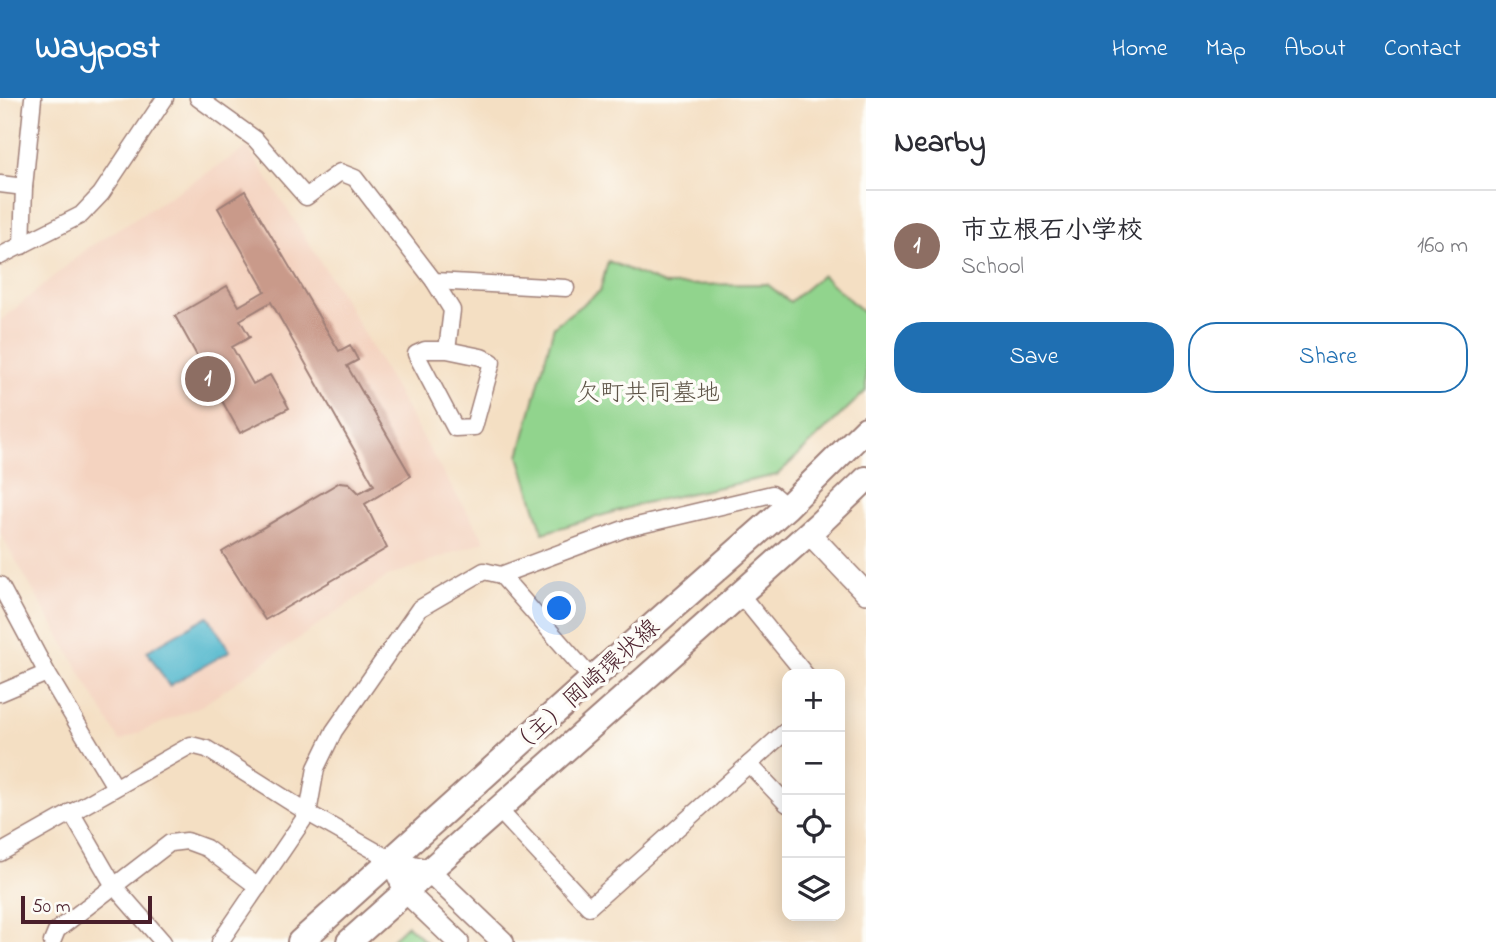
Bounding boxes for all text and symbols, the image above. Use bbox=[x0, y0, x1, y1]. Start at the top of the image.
text: Waypost bbox=[35, 25, 160, 73]
text: Home bbox=[1112, 32, 1168, 67]
text: Map bbox=[1206, 32, 1246, 67]
text: About bbox=[1284, 32, 1346, 67]
text: Contact bbox=[1384, 32, 1461, 67]
text: Nearby bbox=[894, 122, 986, 166]
text: 市立根石小学校 bbox=[961, 213, 1143, 251]
text: 1 bbox=[913, 230, 921, 263]
text: 160 m bbox=[1417, 230, 1468, 263]
text: School bbox=[961, 251, 1024, 284]
button: Save bbox=[894, 322, 1174, 393]
button: Share bbox=[1188, 322, 1468, 393]
pin: 1 bbox=[185, 353, 231, 405]
park label: 欠町共同墓地 bbox=[576, 377, 720, 412]
your location bbox=[542, 591, 576, 625]
street label: （主）岡崎環状線 bbox=[503, 612, 669, 766]
map controls bbox=[782, 669, 845, 921]
button: + bbox=[782, 669, 845, 732]
button: − bbox=[782, 732, 845, 795]
button: locate bbox=[782, 795, 845, 858]
button: layers bbox=[782, 858, 845, 921]
scale bar bbox=[21, 893, 152, 925]
text: 50 m bbox=[32, 894, 71, 921]

